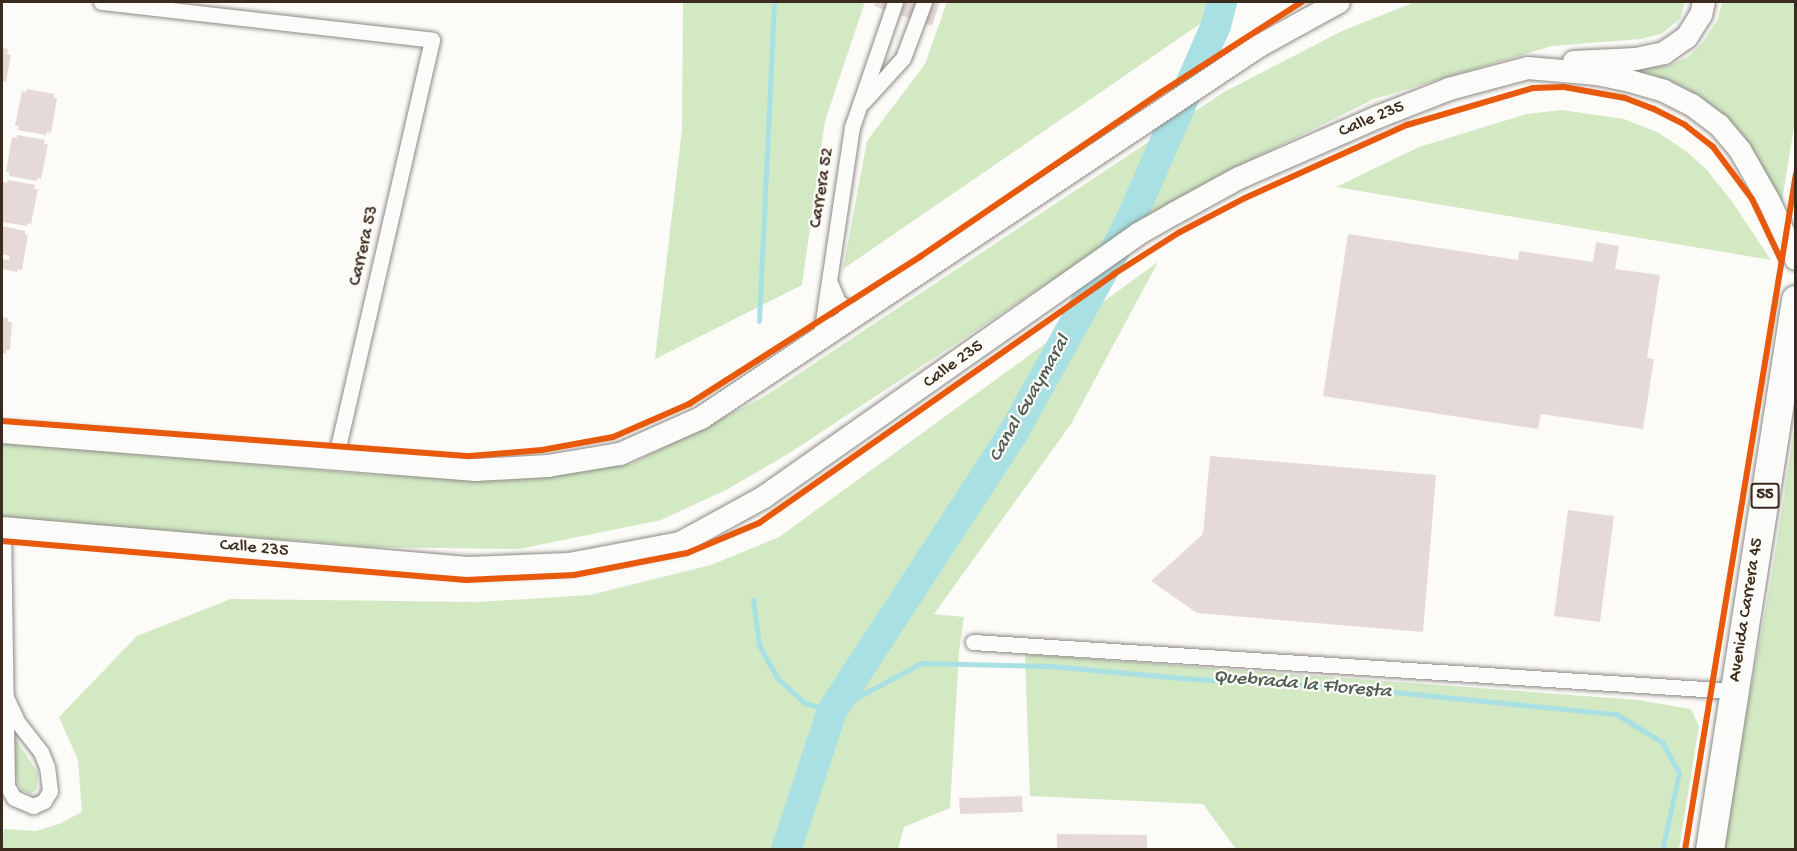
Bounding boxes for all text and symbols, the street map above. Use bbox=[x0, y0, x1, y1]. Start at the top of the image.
street label: Calle 235 bbox=[1336, 97, 1408, 143]
street label: Carrera 52 bbox=[806, 146, 840, 230]
street label: Carrera 53 bbox=[345, 204, 385, 288]
water label: Canal Guaymaral bbox=[984, 331, 1076, 467]
street label: Calle 235 bbox=[920, 336, 988, 394]
road number: 55 bbox=[1750, 483, 1780, 509]
street label: Calle 235 bbox=[219, 535, 289, 563]
street label: Avenida Carrera 45 bbox=[1725, 536, 1769, 684]
water label: Quebrada la Floresta bbox=[1212, 665, 1392, 705]

